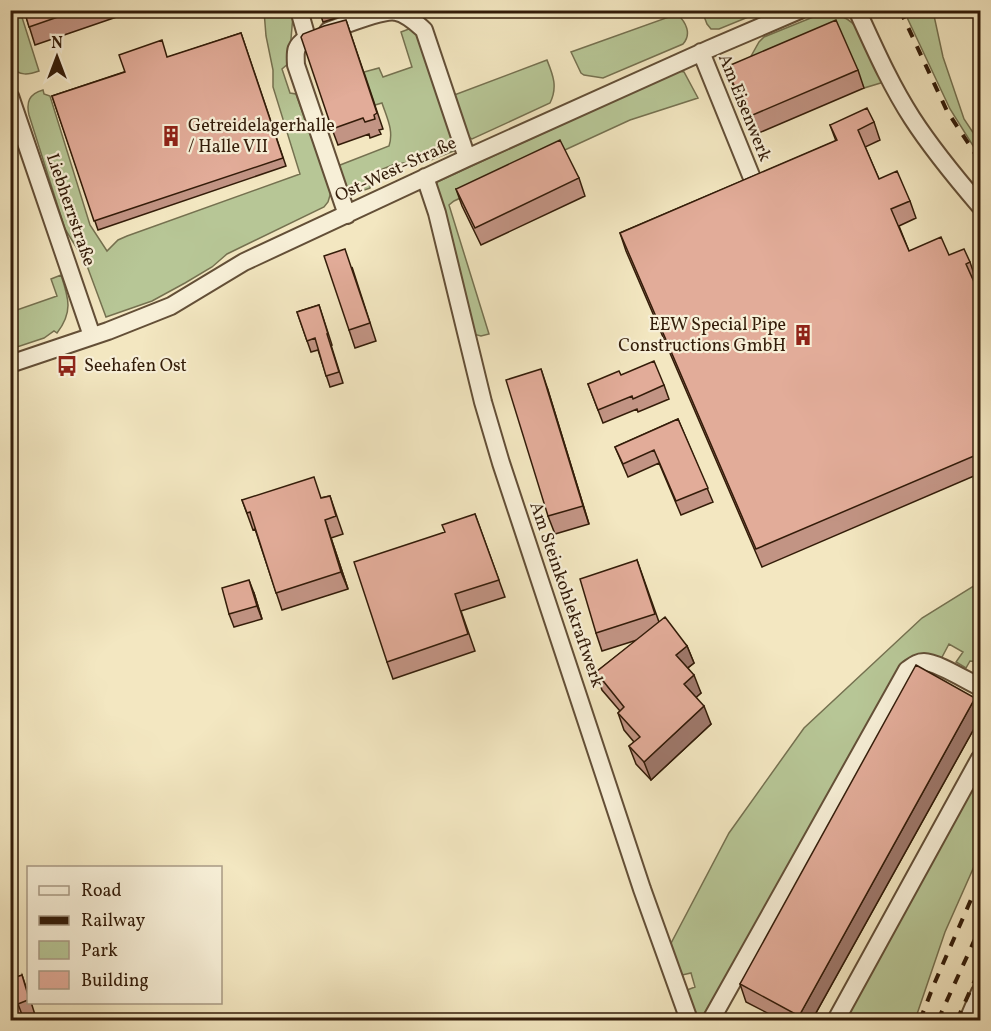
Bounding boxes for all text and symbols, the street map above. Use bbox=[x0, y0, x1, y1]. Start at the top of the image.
north arrow bbox=[27, 27, 87, 87]
text: N bbox=[51, 33, 63, 55]
street label: Am Eisenwerk bbox=[711, 50, 777, 166]
place label: Getreidelagerhalle / Halle VII bbox=[188, 114, 335, 160]
building icon: Getreidelagerhalle / Halle VII bbox=[159, 124, 183, 148]
street label: Ost-West-Straße bbox=[331, 131, 461, 209]
street label: Liebherrstraße bbox=[39, 150, 101, 270]
place label: EEW Special Pipe Constructions GmbH bbox=[618, 313, 786, 359]
building icon: EEW Special Pipe Constructions GmbH bbox=[791, 323, 815, 347]
bus stop icon: Seehafen Ost bbox=[55, 354, 79, 378]
place label: Seehafen Ost bbox=[84, 354, 187, 379]
street label: Am Steinkohlekraftwerk bbox=[522, 499, 610, 691]
legend bbox=[27, 866, 222, 1004]
text: Road bbox=[81, 879, 122, 904]
text: Railway bbox=[81, 909, 145, 934]
text: Park bbox=[81, 939, 118, 964]
text: Building bbox=[81, 969, 149, 994]

